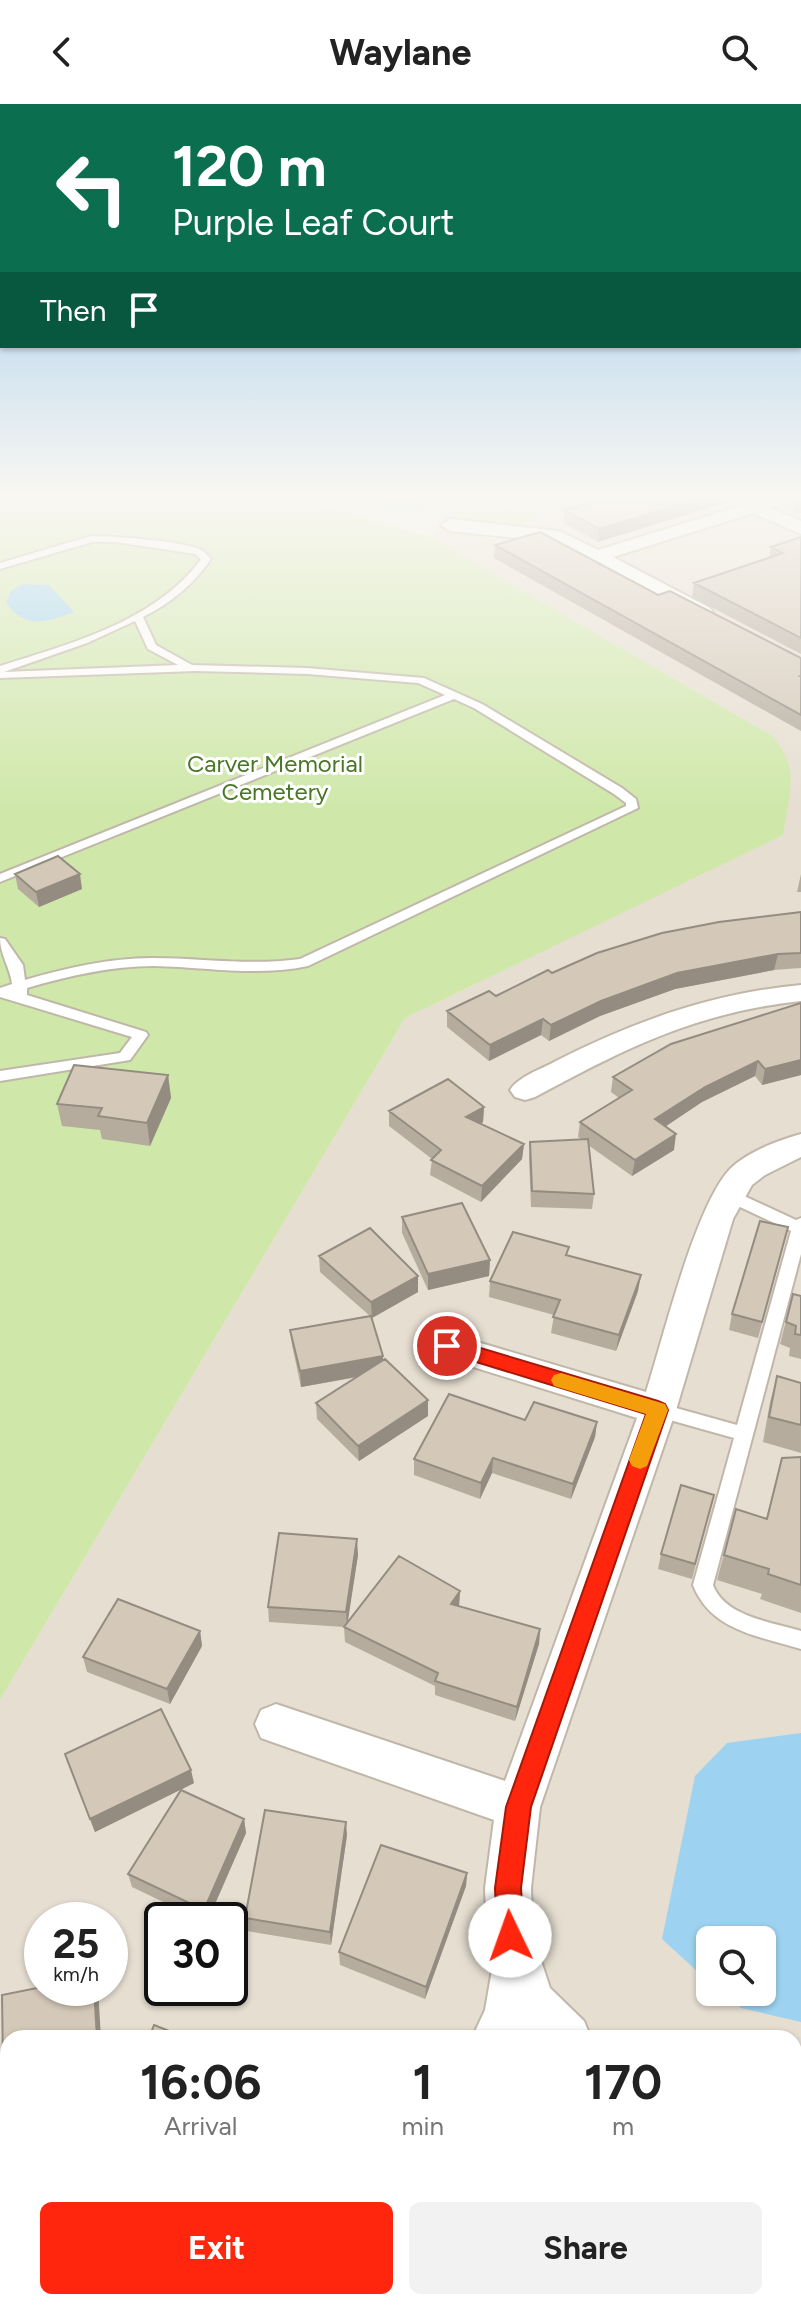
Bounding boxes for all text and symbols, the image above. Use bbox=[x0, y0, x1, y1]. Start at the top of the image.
icon: back bbox=[40, 30, 84, 74]
icon: search bbox=[717, 30, 761, 74]
text: Waylane bbox=[330, 31, 471, 74]
text: 120 m bbox=[172, 133, 327, 200]
icon: left bbox=[40, 136, 144, 240]
text: Purple Leaf Court bbox=[172, 201, 454, 244]
icon: arrive bbox=[122, 288, 166, 332]
text: Then bbox=[40, 292, 106, 329]
park label: Carver Memorial Cemetery bbox=[187, 749, 363, 806]
pin bbox=[413, 1312, 481, 1380]
icon: arrive bbox=[425, 1324, 469, 1368]
position arrow bbox=[468, 1894, 552, 1978]
speed limit sign: 30 bbox=[144, 1902, 248, 2006]
text: 25 bbox=[53, 1920, 99, 1968]
map controls bbox=[696, 1926, 776, 2006]
button: search bbox=[696, 1926, 776, 2006]
text: km/h bbox=[53, 1962, 99, 1986]
text: 16:06 bbox=[140, 2053, 261, 2111]
text: 1 bbox=[413, 2053, 433, 2111]
text: 170 bbox=[584, 2053, 662, 2111]
text: Arrival bbox=[164, 2110, 237, 2142]
text: min bbox=[401, 2110, 444, 2142]
text: m bbox=[612, 2110, 634, 2142]
button: Exit bbox=[40, 2202, 393, 2294]
button: Share bbox=[409, 2202, 762, 2294]

